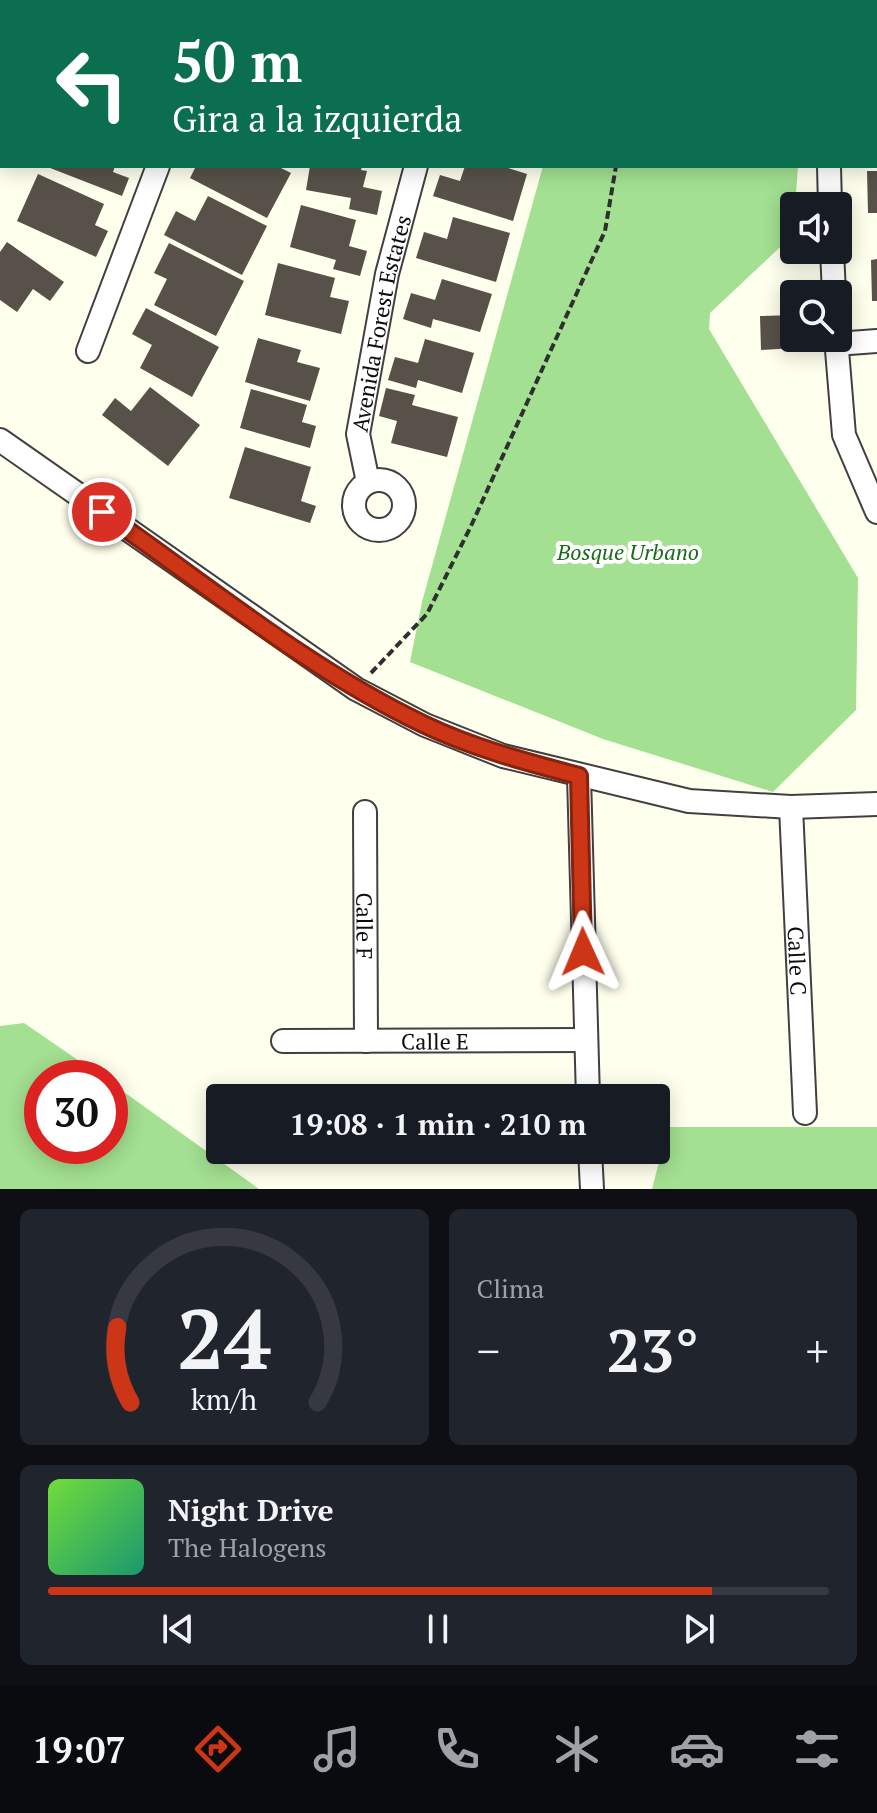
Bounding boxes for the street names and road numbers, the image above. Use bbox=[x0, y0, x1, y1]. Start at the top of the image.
street label: Avenida Forest Estates bbox=[344, 212, 417, 434]
street label: Calle F bbox=[351, 892, 380, 960]
street label: Calle C bbox=[782, 926, 814, 996]
street label: Calle E bbox=[401, 1026, 469, 1055]

